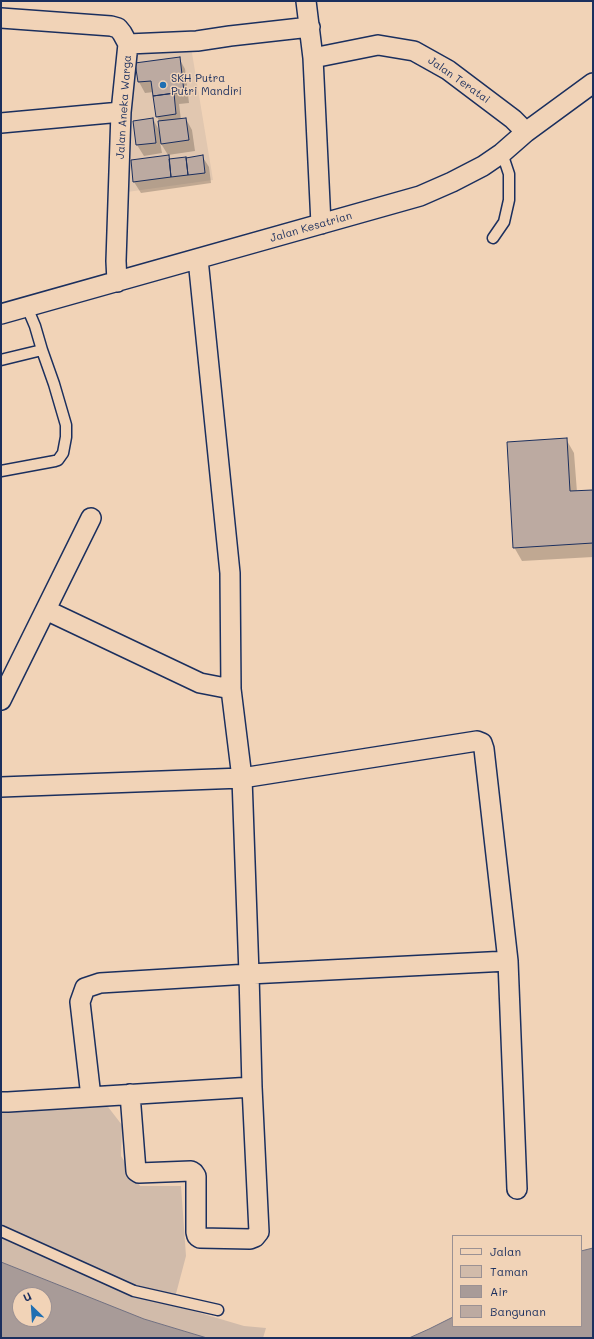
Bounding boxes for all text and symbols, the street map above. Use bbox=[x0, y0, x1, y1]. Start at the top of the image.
street label: Jalan Teratai bbox=[426, 54, 492, 106]
street label: Jalan Aneka Warga bbox=[114, 55, 134, 159]
place label: SKH Putra Putri Mandiri bbox=[171, 72, 242, 98]
marker: SKH Putra Putri Mandiri bbox=[158, 80, 168, 90]
street label: Jalan Kesatrian bbox=[269, 209, 353, 245]
legend bbox=[452, 1235, 582, 1327]
text: Jalan bbox=[490, 1243, 521, 1259]
text: Taman bbox=[490, 1263, 528, 1279]
text: Air bbox=[490, 1283, 508, 1299]
north arrow bbox=[12, 1287, 52, 1327]
text: U bbox=[20, 1288, 34, 1305]
text: Bangunan bbox=[490, 1303, 546, 1319]

